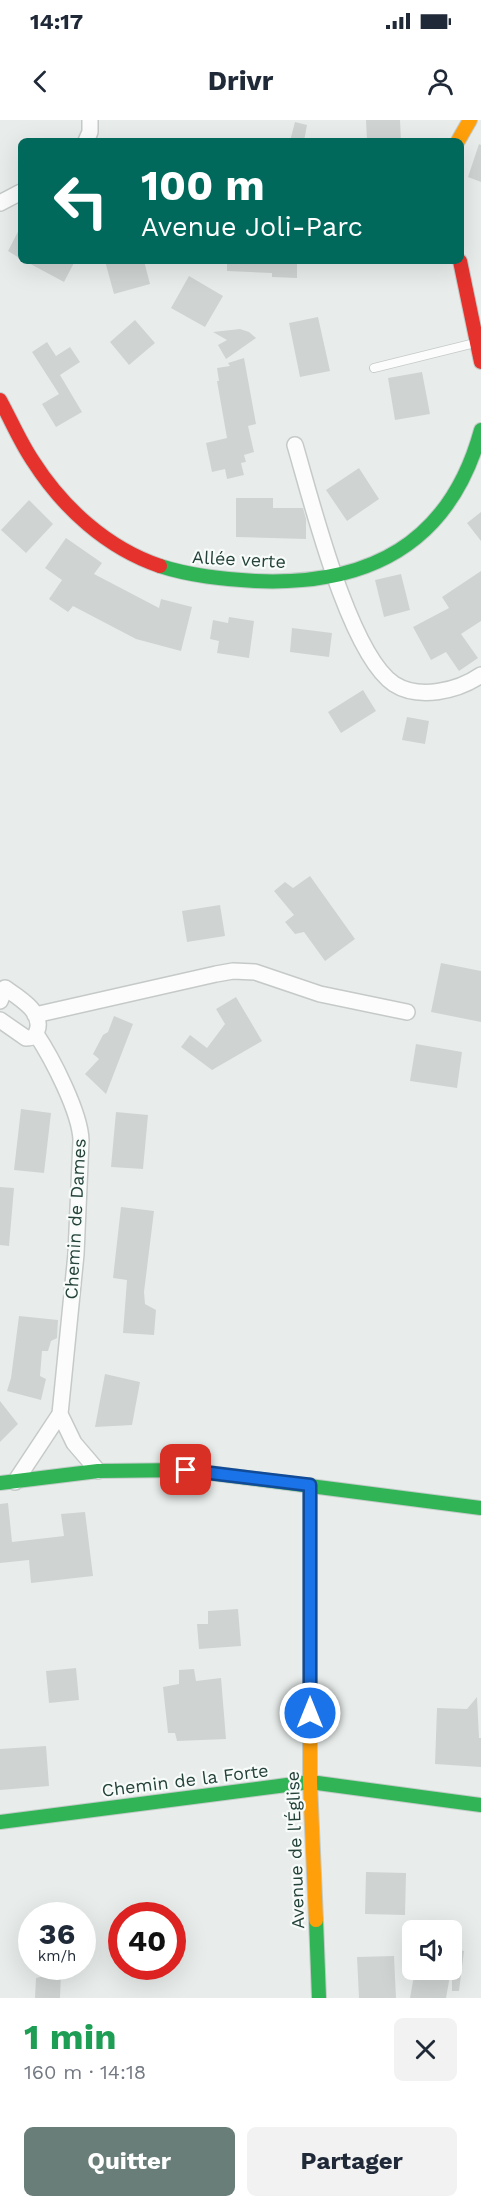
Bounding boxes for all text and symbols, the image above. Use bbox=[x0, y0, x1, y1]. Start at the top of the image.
text: 14:17 bbox=[30, 9, 83, 34]
icon: back bbox=[24, 65, 57, 98]
text: Drivr bbox=[208, 65, 273, 97]
icon: person bbox=[424, 65, 457, 98]
text: 100 m bbox=[141, 161, 265, 210]
icon: left bbox=[42, 162, 120, 240]
text: Avenue Joli-Parc bbox=[141, 211, 363, 243]
street label: Allée verte bbox=[192, 546, 286, 572]
street label: Chemin de Dames bbox=[60, 1138, 90, 1300]
pin bbox=[160, 1444, 211, 1495]
icon: arrive bbox=[169, 1453, 202, 1486]
position arrow bbox=[278, 1681, 342, 1745]
street label: Chemin de la Forte bbox=[100, 1759, 270, 1801]
street label: Avenue de l'Église bbox=[282, 1771, 308, 1929]
speed limit sign: 40 bbox=[108, 1902, 186, 1980]
text: 36 bbox=[39, 1916, 75, 1951]
map controls bbox=[402, 1920, 462, 1980]
button: sound bbox=[402, 1920, 462, 1980]
text: km/h bbox=[38, 1947, 76, 1965]
text: 1 min bbox=[24, 2016, 116, 2058]
button: close bbox=[394, 2018, 457, 2081]
text: 160 m · 14:18 bbox=[24, 2060, 146, 2084]
button: Quitter bbox=[24, 2127, 235, 2196]
button: Partager bbox=[247, 2127, 457, 2196]

